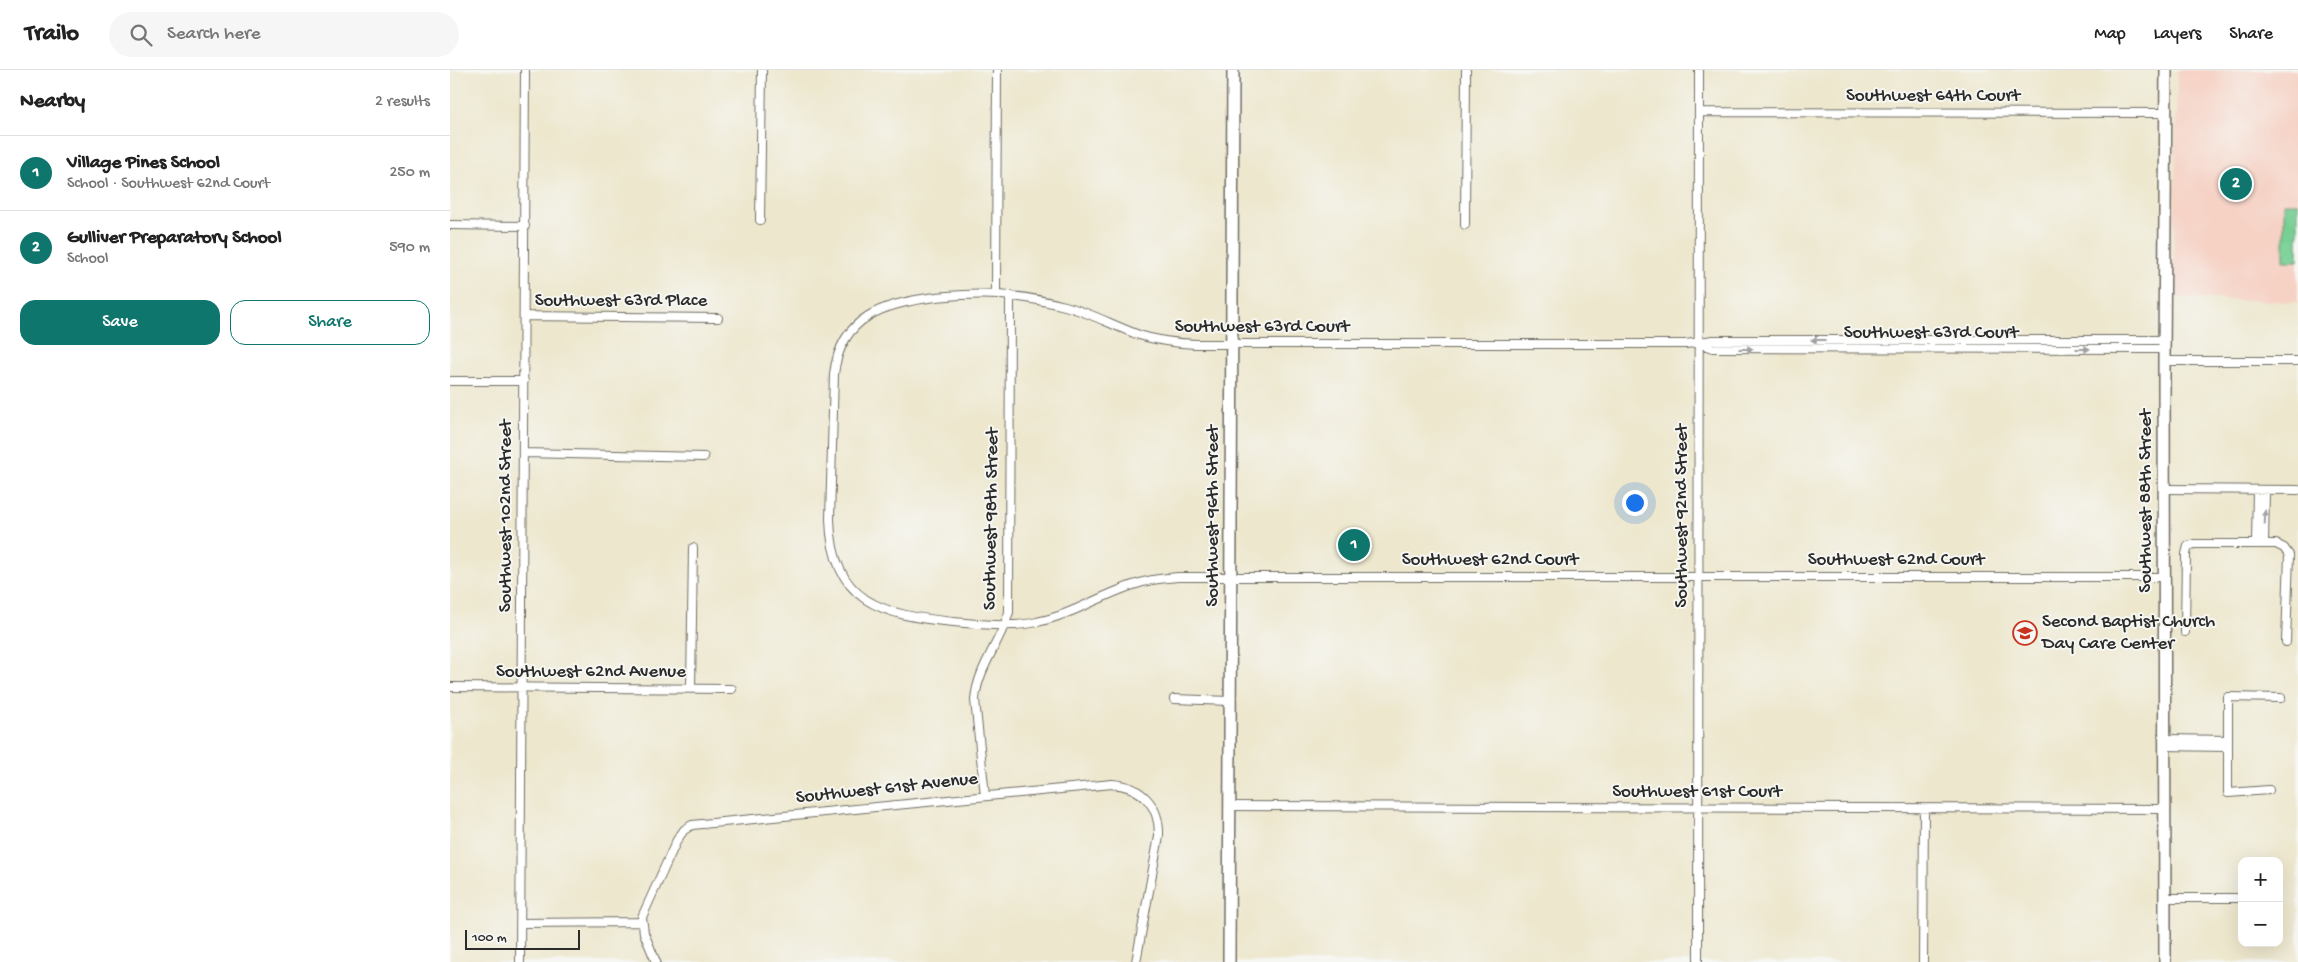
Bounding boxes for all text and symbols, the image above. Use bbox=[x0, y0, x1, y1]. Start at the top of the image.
search box bbox=[109, 12, 459, 57]
text: Trailo bbox=[25, 20, 79, 49]
icon: search bbox=[127, 21, 155, 49]
text: Search here bbox=[167, 23, 261, 46]
text: Map bbox=[2094, 24, 2126, 45]
text: Layers bbox=[2154, 24, 2201, 45]
text: Share bbox=[2229, 24, 2273, 45]
street label: Southwest 64th Court bbox=[1846, 85, 2022, 108]
text: Nearby bbox=[20, 90, 85, 115]
text: 2 results bbox=[375, 93, 430, 112]
text: Village Pines School bbox=[67, 152, 220, 175]
text: 1 bbox=[33, 164, 39, 183]
text: 250 m bbox=[390, 164, 430, 183]
pin: 2 bbox=[2220, 165, 2252, 203]
text: School · Southwest 62nd Court bbox=[67, 175, 270, 194]
text: Gulliver Preparatory School bbox=[67, 227, 282, 250]
text: 2 bbox=[32, 239, 40, 258]
text: 590 m bbox=[389, 239, 430, 258]
text: School bbox=[67, 250, 109, 269]
street label: Southwest 63rd Place bbox=[535, 290, 708, 313]
button: Save bbox=[20, 300, 220, 345]
button: Share bbox=[230, 300, 430, 345]
street label: Southwest 63rd Court bbox=[1175, 316, 1352, 339]
street label: Southwest 63rd Court bbox=[1844, 322, 2021, 345]
one-way arrow bbox=[1810, 335, 1826, 343]
one-way arrow bbox=[1738, 345, 1754, 353]
one-way arrow bbox=[2076, 345, 2092, 353]
street label: Southwest 88th Street bbox=[2135, 407, 2158, 593]
street label: Southwest 102nd Street bbox=[495, 418, 518, 612]
street label: Southwest 92nd Street bbox=[1671, 422, 1694, 608]
street label: Southwest 96th Street bbox=[1202, 423, 1225, 607]
street label: Southwest 98th Street bbox=[979, 425, 1005, 610]
your location bbox=[1622, 490, 1648, 516]
one-way arrow bbox=[2261, 509, 2269, 525]
pin: 1 bbox=[1338, 526, 1370, 564]
street label: Southwest 62nd Court bbox=[1402, 549, 1580, 572]
street label: Southwest 62nd Court bbox=[1808, 549, 1986, 572]
place label: Second Baptist Church Day Care Center bbox=[2040, 611, 2215, 656]
school or university icon: Second Baptist Church Day Care Center bbox=[2012, 620, 2038, 646]
street label: Southwest 62nd Avenue bbox=[496, 661, 686, 684]
street label: Southwest 61st Avenue bbox=[795, 768, 979, 810]
street label: Southwest 61st Court bbox=[1612, 781, 1784, 804]
map controls bbox=[2238, 857, 2283, 947]
button: + bbox=[2238, 857, 2283, 902]
button: − bbox=[2238, 902, 2283, 947]
scale bar bbox=[465, 927, 580, 950]
text: 100 m bbox=[472, 930, 507, 947]

